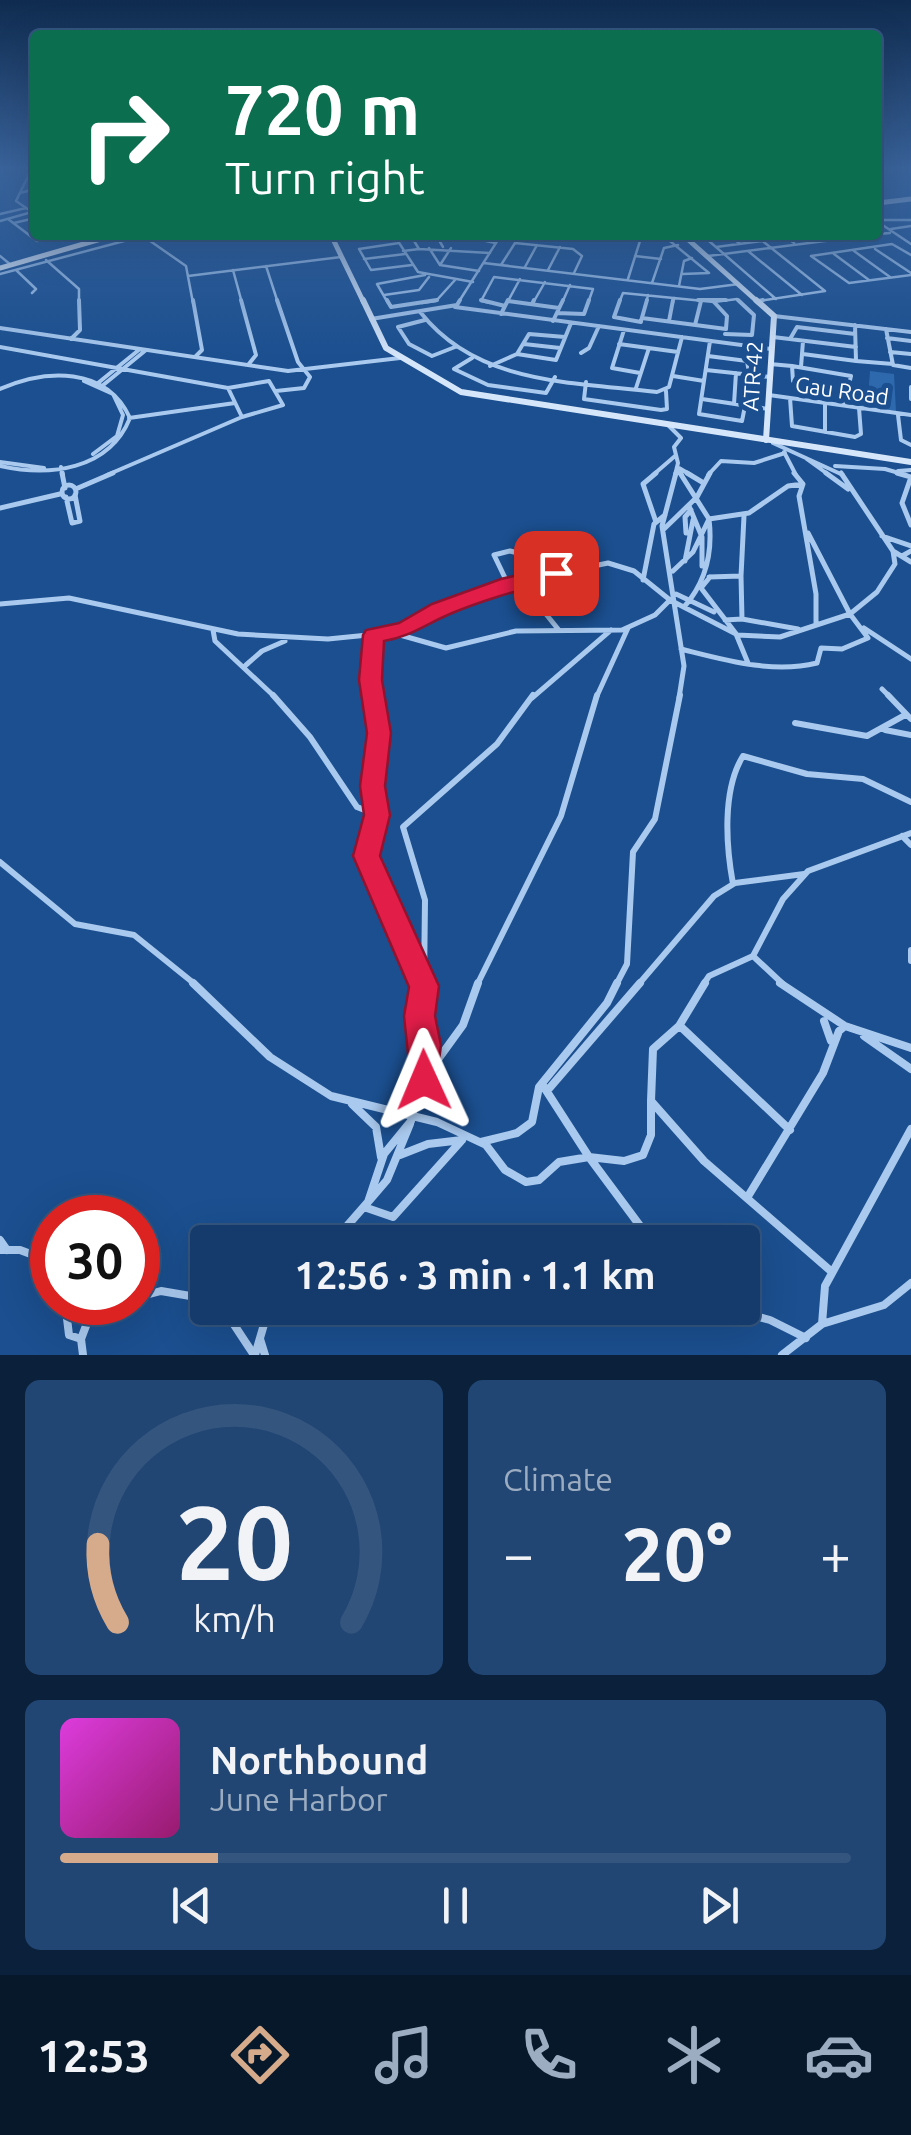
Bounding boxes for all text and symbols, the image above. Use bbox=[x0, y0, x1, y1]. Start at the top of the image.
icon: right bbox=[60, 70, 190, 200]
text: 720 m bbox=[225, 70, 420, 148]
text: Turn right bbox=[225, 152, 425, 203]
street label: ATR-42 bbox=[737, 340, 767, 412]
street label: Gau Road bbox=[794, 371, 890, 409]
pin bbox=[514, 531, 599, 616]
icon: arrive bbox=[529, 546, 584, 601]
position arrow bbox=[372, 1028, 476, 1132]
speed limit sign: 30 bbox=[30, 1195, 160, 1325]
text: 12:56 · 3 min · 1.1 km bbox=[294, 1254, 656, 1296]
text: Climate bbox=[503, 1461, 613, 1497]
text: 20 bbox=[175, 1483, 293, 1600]
text: 20° bbox=[621, 1511, 733, 1595]
text: − bbox=[503, 1523, 534, 1584]
text: + bbox=[820, 1523, 851, 1584]
text: km/h bbox=[193, 1599, 275, 1639]
text: Northbound bbox=[210, 1739, 428, 1781]
text: June Harbor bbox=[210, 1781, 388, 1817]
icon: previous bbox=[164, 1878, 219, 1933]
icon: pause bbox=[428, 1878, 483, 1933]
icon: next bbox=[692, 1878, 747, 1933]
icon: directions bbox=[225, 2020, 295, 2090]
icon: music bbox=[369, 2020, 439, 2090]
icon: phone bbox=[514, 2020, 584, 2090]
icon: climate bbox=[659, 2020, 729, 2090]
icon: car bbox=[804, 2020, 874, 2090]
text: 12:53 bbox=[37, 2030, 150, 2081]

